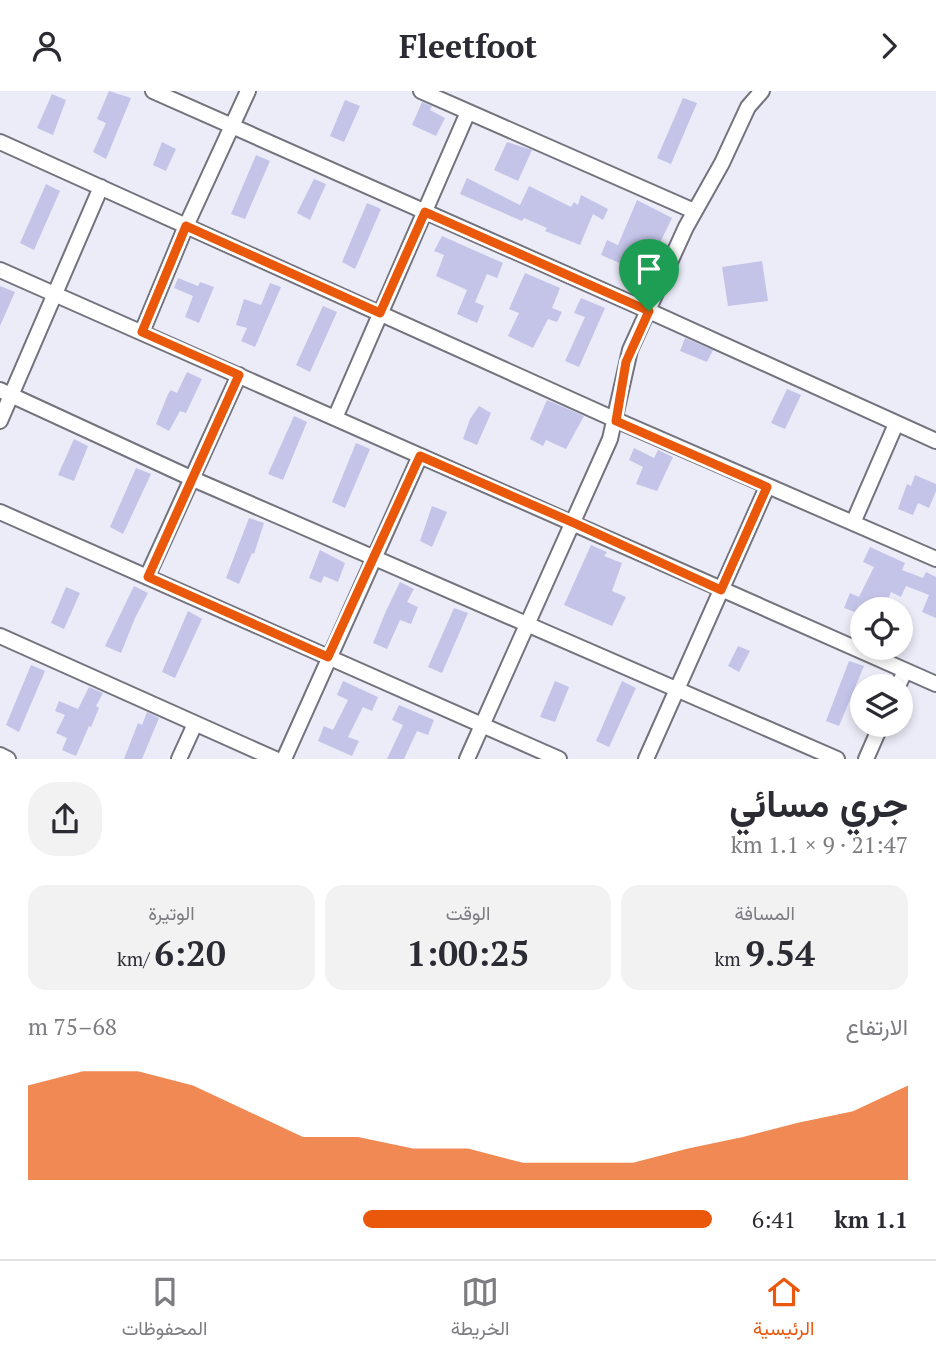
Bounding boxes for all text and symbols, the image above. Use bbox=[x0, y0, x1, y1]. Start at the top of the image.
text: Fleetfoot bbox=[399, 25, 537, 67]
icon: person bbox=[28, 27, 66, 65]
icon: forward bbox=[870, 27, 908, 65]
pin bbox=[619, 239, 679, 311]
icon: arrive bbox=[630, 250, 668, 288]
map controls bbox=[850, 597, 913, 737]
button: locate bbox=[850, 597, 913, 660]
button: layers bbox=[850, 674, 913, 737]
text: جري مسائي bbox=[729, 778, 908, 828]
button: share bbox=[28, 782, 102, 856]
text: 21:47 · 9 × 1.1 km bbox=[731, 829, 908, 860]
text: الوتيرة bbox=[148, 900, 195, 925]
text: الوقت bbox=[446, 900, 490, 925]
text: المسافة bbox=[735, 900, 795, 925]
text: 6:20 bbox=[154, 930, 226, 976]
text: 1:00:25 bbox=[407, 930, 529, 976]
text: 9.54 bbox=[745, 930, 815, 976]
text: /km bbox=[117, 946, 154, 971]
text: km bbox=[714, 946, 745, 971]
text: 68–75 m bbox=[28, 1011, 117, 1042]
text: الارتفاع bbox=[846, 1011, 908, 1042]
text: 6:41 bbox=[752, 1204, 796, 1235]
text: 1.1 km bbox=[834, 1204, 908, 1235]
tab: المحفوظات bbox=[122, 1273, 207, 1345]
tab: الخريطة bbox=[451, 1273, 509, 1345]
tab: الرئيسية bbox=[753, 1273, 814, 1345]

